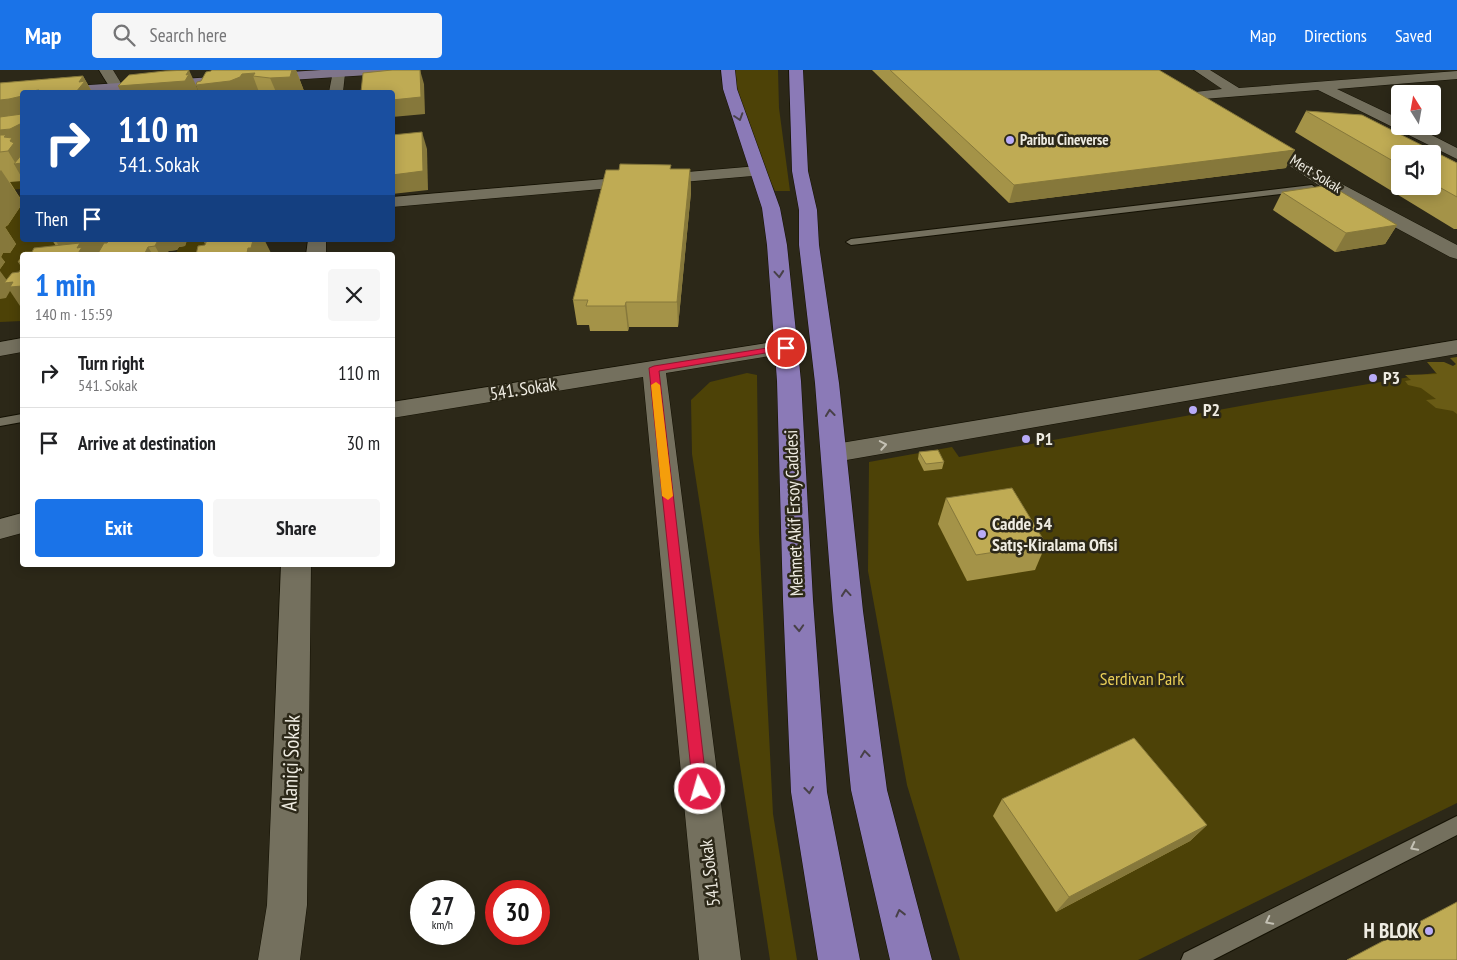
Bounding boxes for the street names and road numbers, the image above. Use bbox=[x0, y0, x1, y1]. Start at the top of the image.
street label: Mert Sokak bbox=[1287, 150, 1346, 197]
street label: 541. Sokak bbox=[488, 372, 558, 405]
street label: Mehmet Akif Ersoy Caddesi bbox=[779, 429, 808, 597]
street label: Alaniçi Sokak bbox=[275, 714, 306, 812]
street label: 541. Sokak bbox=[694, 839, 725, 908]

